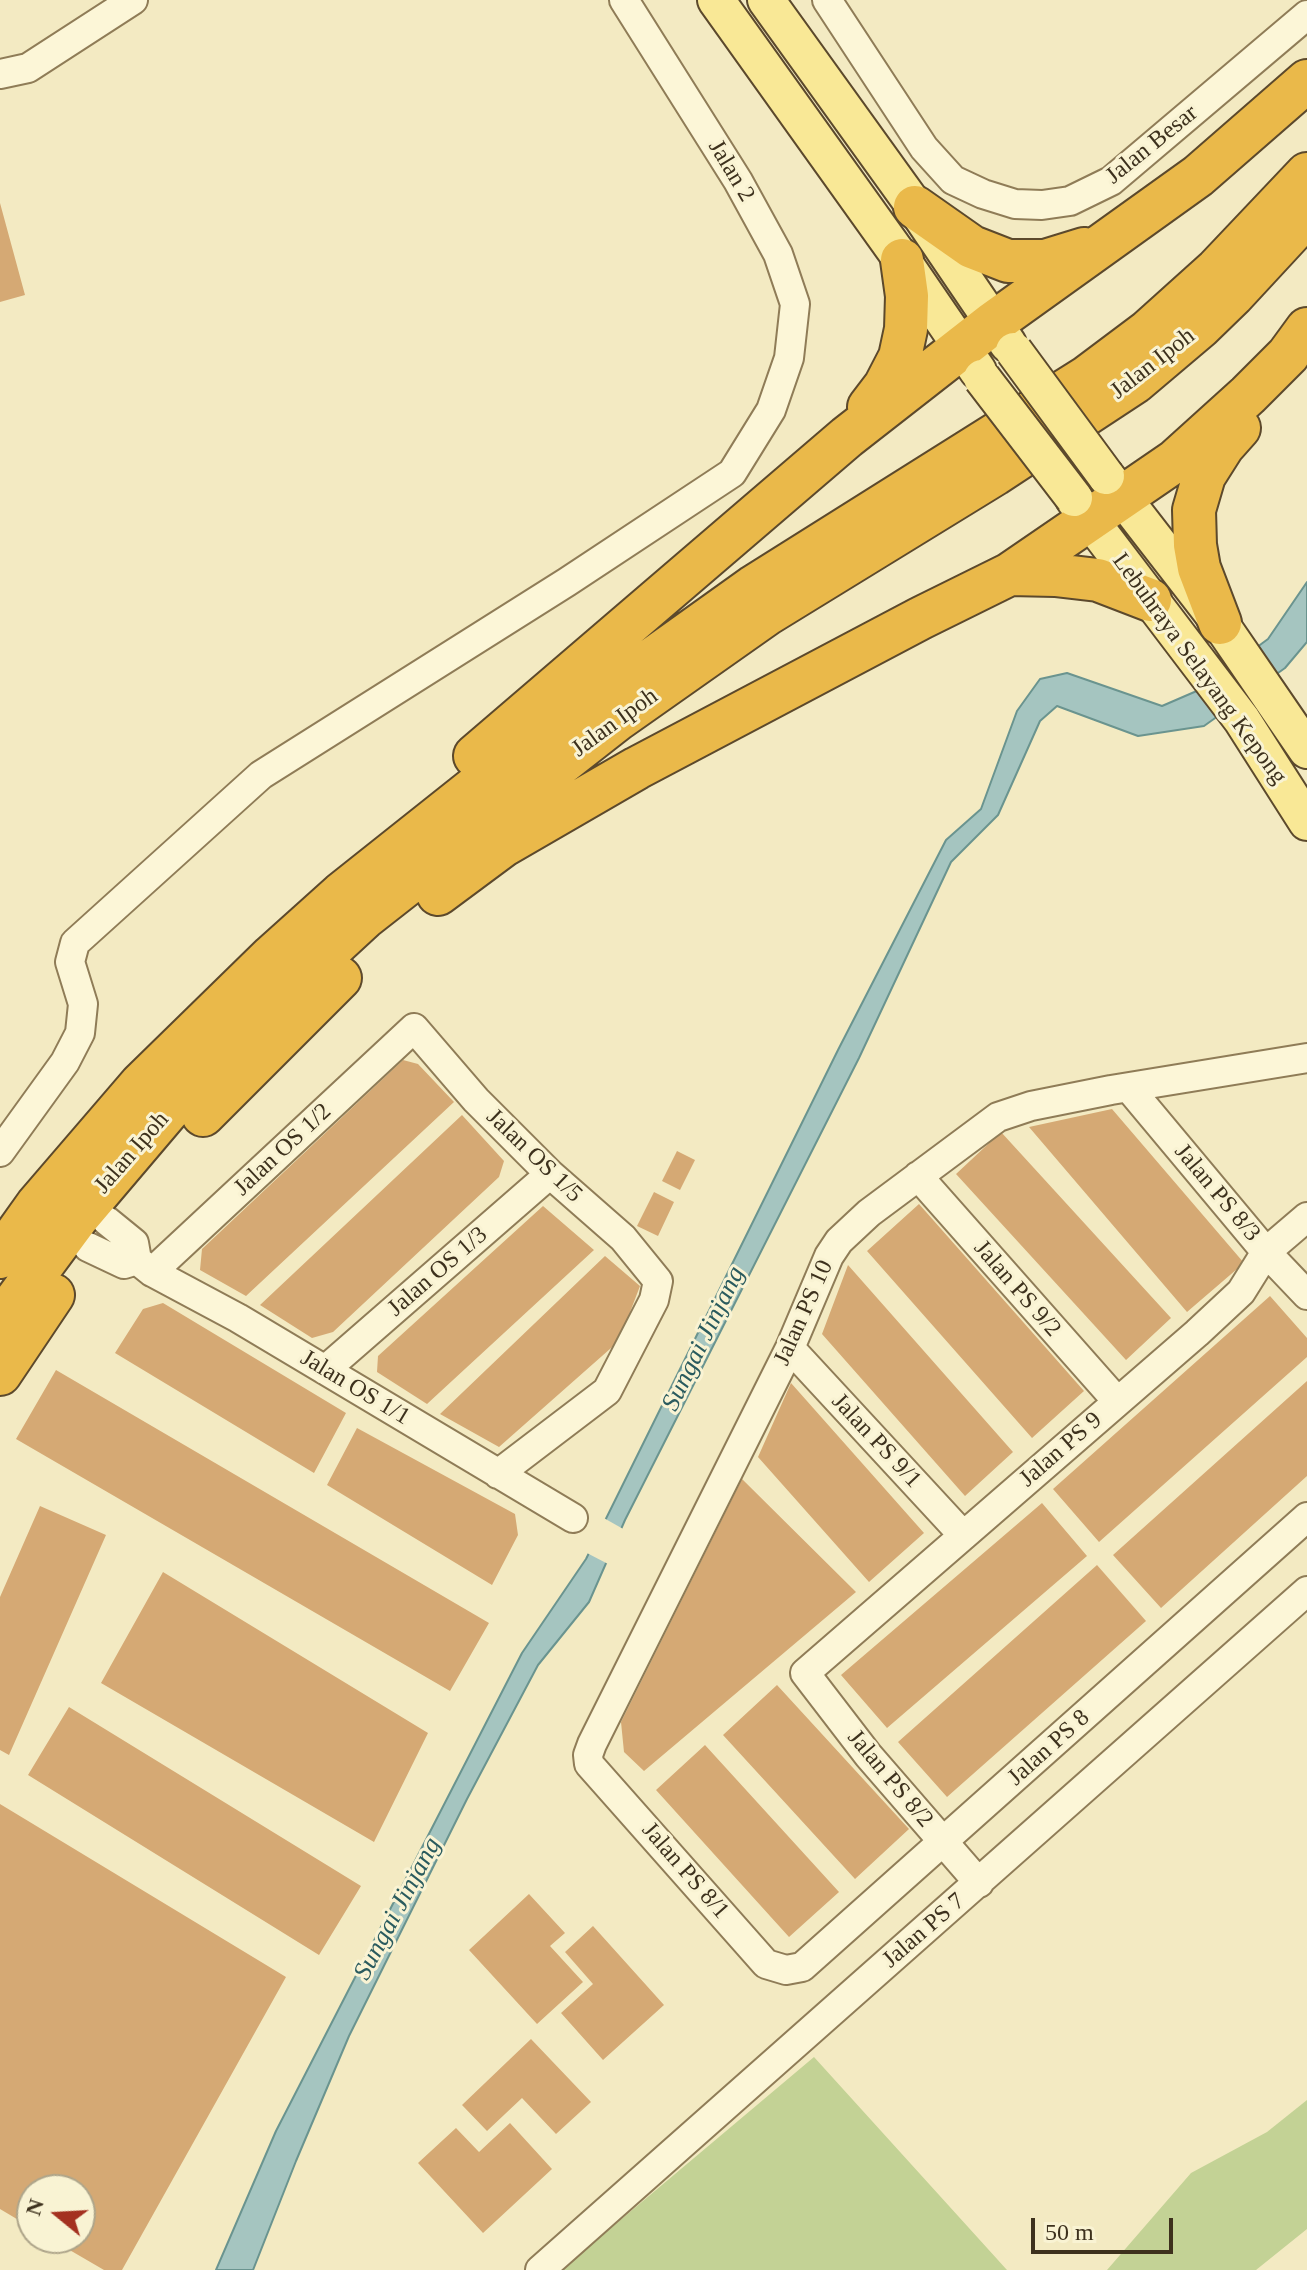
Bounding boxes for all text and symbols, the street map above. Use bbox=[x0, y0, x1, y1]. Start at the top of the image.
street label: Jalan Besar bbox=[1100, 99, 1204, 191]
street label: Jalan 2 bbox=[701, 135, 761, 207]
street label: Jalan Ipoh bbox=[1105, 322, 1201, 406]
street label: Lebuhraya Selayang Kepong bbox=[1105, 548, 1293, 790]
street label: Jalan Ipoh bbox=[566, 682, 664, 764]
street label: Jalan OS 1/2 bbox=[228, 1098, 338, 1202]
street label: Jalan OS 1/5 bbox=[480, 1103, 588, 1209]
street label: Jalan Ipoh bbox=[89, 1106, 175, 1200]
street label: Jalan PS 8/3 bbox=[1168, 1138, 1266, 1248]
street label: Jalan OS 1/3 bbox=[382, 1221, 494, 1323]
street label: Jalan PS 9/2 bbox=[967, 1235, 1067, 1343]
street label: Jalan PS 10 bbox=[768, 1256, 840, 1370]
water label: Sungai Jinjang bbox=[656, 1262, 752, 1416]
street label: Jalan OS 1/1 bbox=[295, 1344, 415, 1432]
street label: Jalan PS 9/1 bbox=[825, 1388, 927, 1494]
street label: Jalan PS 9 bbox=[1014, 1406, 1108, 1494]
street label: Jalan PS 8 bbox=[1002, 1704, 1096, 1792]
street label: Jalan PS 8/2 bbox=[841, 1724, 939, 1834]
street label: Jalan PS 8/1 bbox=[635, 1817, 735, 1925]
water label: Sungai Jinjang bbox=[347, 1832, 449, 1986]
street label: Jalan PS 7 bbox=[877, 1887, 971, 1975]
north arrow bbox=[16, 2174, 96, 2254]
text: N bbox=[20, 2196, 49, 2218]
scale bar bbox=[1035, 2202, 1177, 2252]
text: 50 m bbox=[1045, 2219, 1094, 2245]

